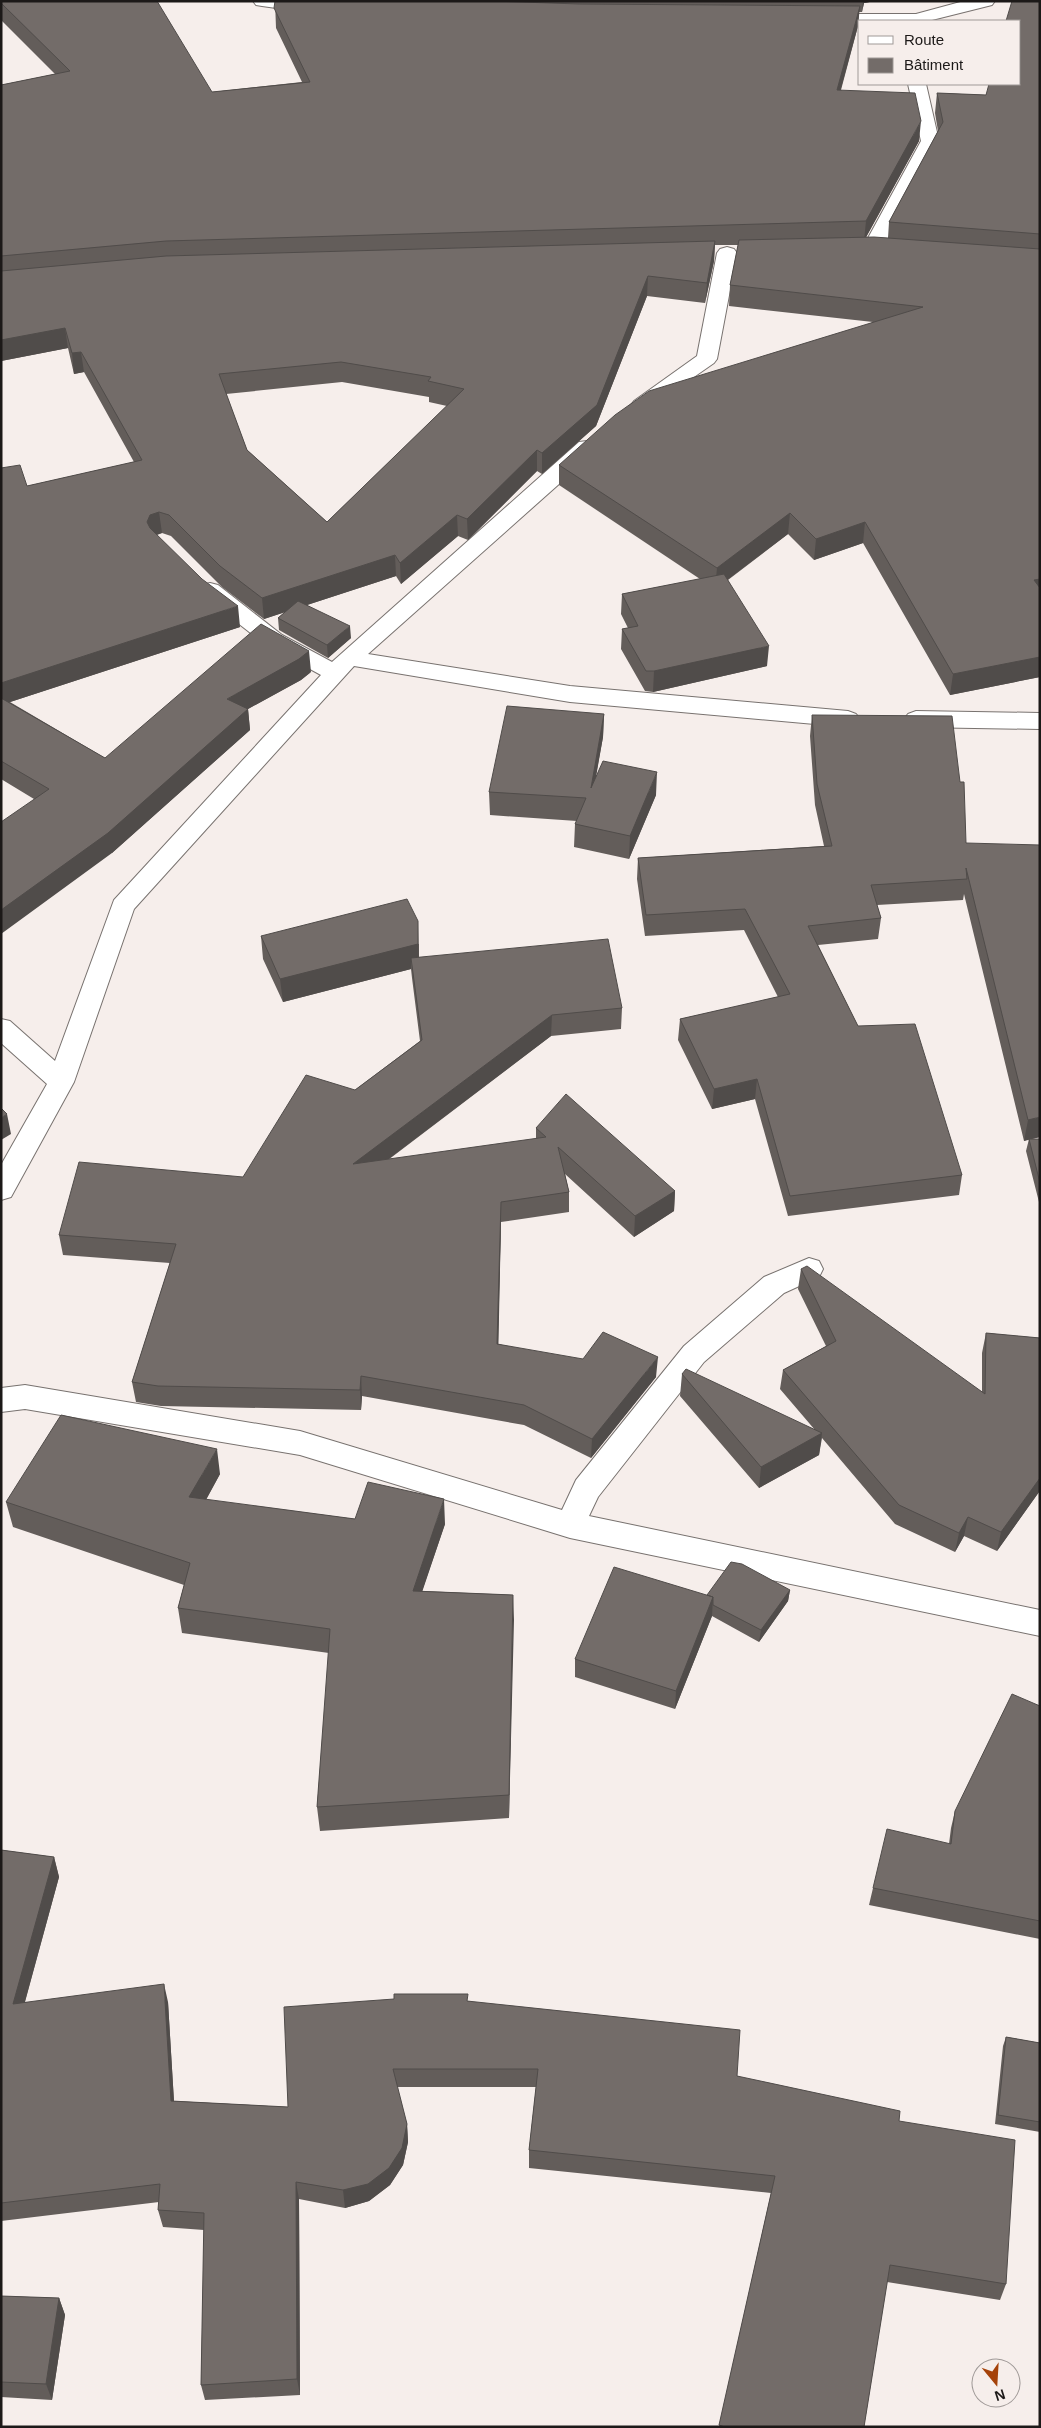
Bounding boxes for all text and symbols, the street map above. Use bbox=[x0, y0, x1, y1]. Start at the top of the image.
legend bbox=[858, 20, 1021, 85]
text: Route bbox=[904, 31, 944, 48]
text: Bâtiment bbox=[904, 56, 964, 73]
north arrow bbox=[971, 2358, 1021, 2408]
text: N bbox=[993, 2386, 1007, 2405]

